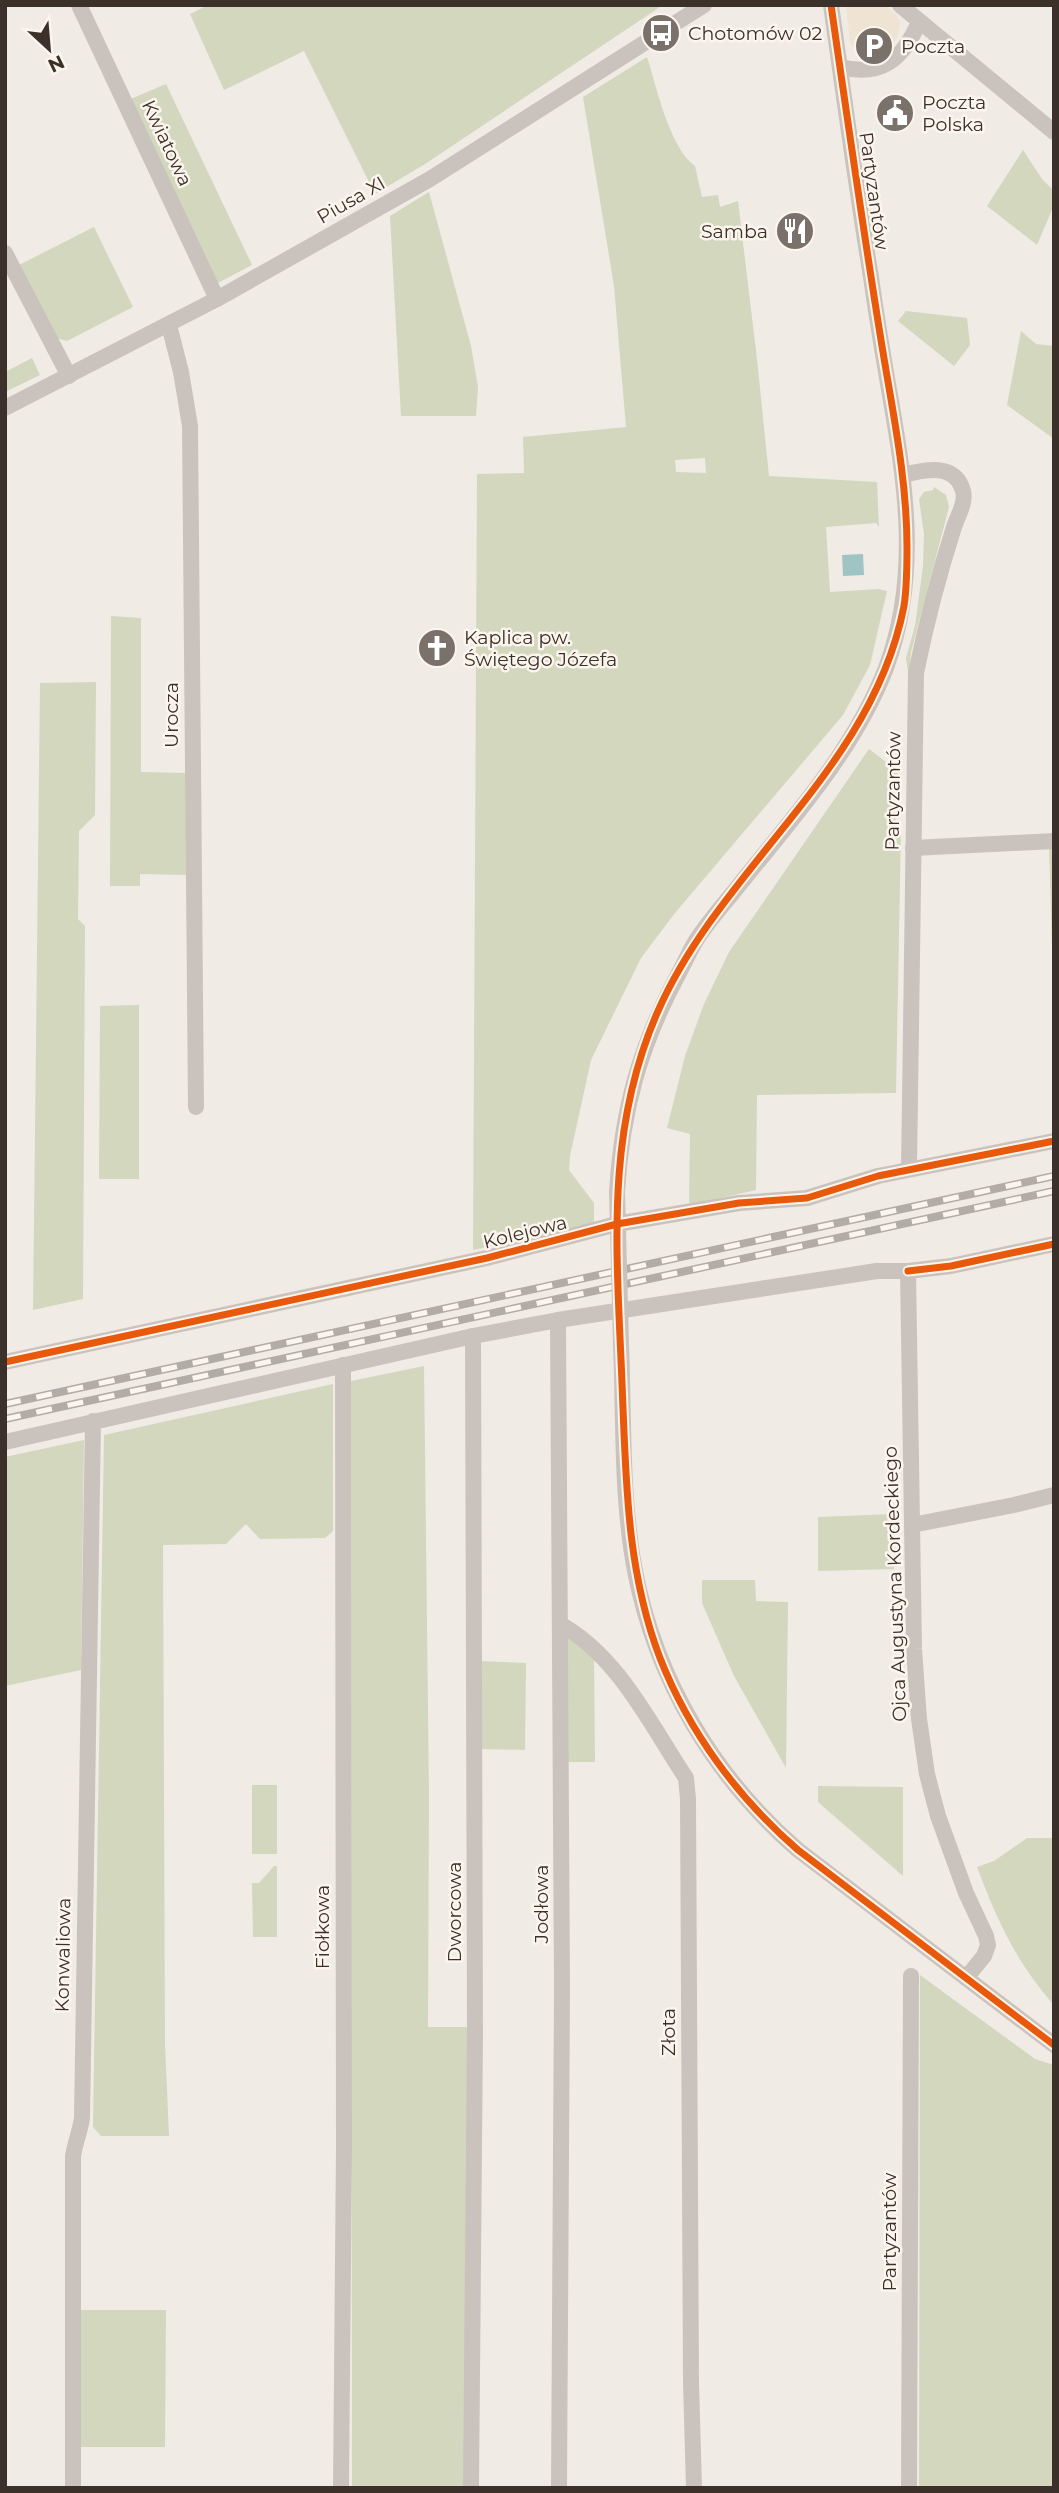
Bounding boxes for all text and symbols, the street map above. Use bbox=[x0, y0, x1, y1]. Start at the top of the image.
bus stop icon: Chotomów 02 bbox=[640, 12, 682, 54]
north arrow bbox=[14, 14, 84, 84]
place label: Chotomów 02 bbox=[688, 22, 823, 45]
parking icon: Poczta bbox=[853, 25, 895, 67]
place label: Poczta bbox=[901, 35, 965, 58]
text: N bbox=[44, 50, 68, 78]
place label: Poczta Polska bbox=[922, 91, 986, 136]
public building icon: Poczta Polska bbox=[874, 92, 916, 134]
street label: Kwiatowa bbox=[137, 96, 197, 190]
street label: Partyzantów bbox=[854, 130, 894, 252]
street label: Piusa XI bbox=[313, 171, 389, 229]
restaurant icon: Samba bbox=[774, 210, 816, 252]
place label: Samba bbox=[701, 220, 768, 243]
place label: Kaplica pw. Świętego Józefa bbox=[464, 626, 617, 671]
church icon: Kaplica pw. Świętego Józefa bbox=[416, 627, 458, 669]
street label: Urocza bbox=[160, 682, 183, 748]
street label: Partyzantów bbox=[880, 731, 906, 851]
street label: Kolejowa bbox=[481, 1210, 569, 1254]
street label: Ojca Augustyna Kordeckiego bbox=[879, 1446, 911, 1722]
street label: Dworcowa bbox=[443, 1861, 466, 1963]
street label: Jodłowa bbox=[530, 1865, 553, 1944]
street label: Fiołkowa bbox=[311, 1885, 334, 1969]
street label: Konwaliowa bbox=[51, 1898, 75, 2012]
street label: Złota bbox=[657, 2008, 680, 2056]
street label: Partyzantów bbox=[878, 2172, 901, 2292]

